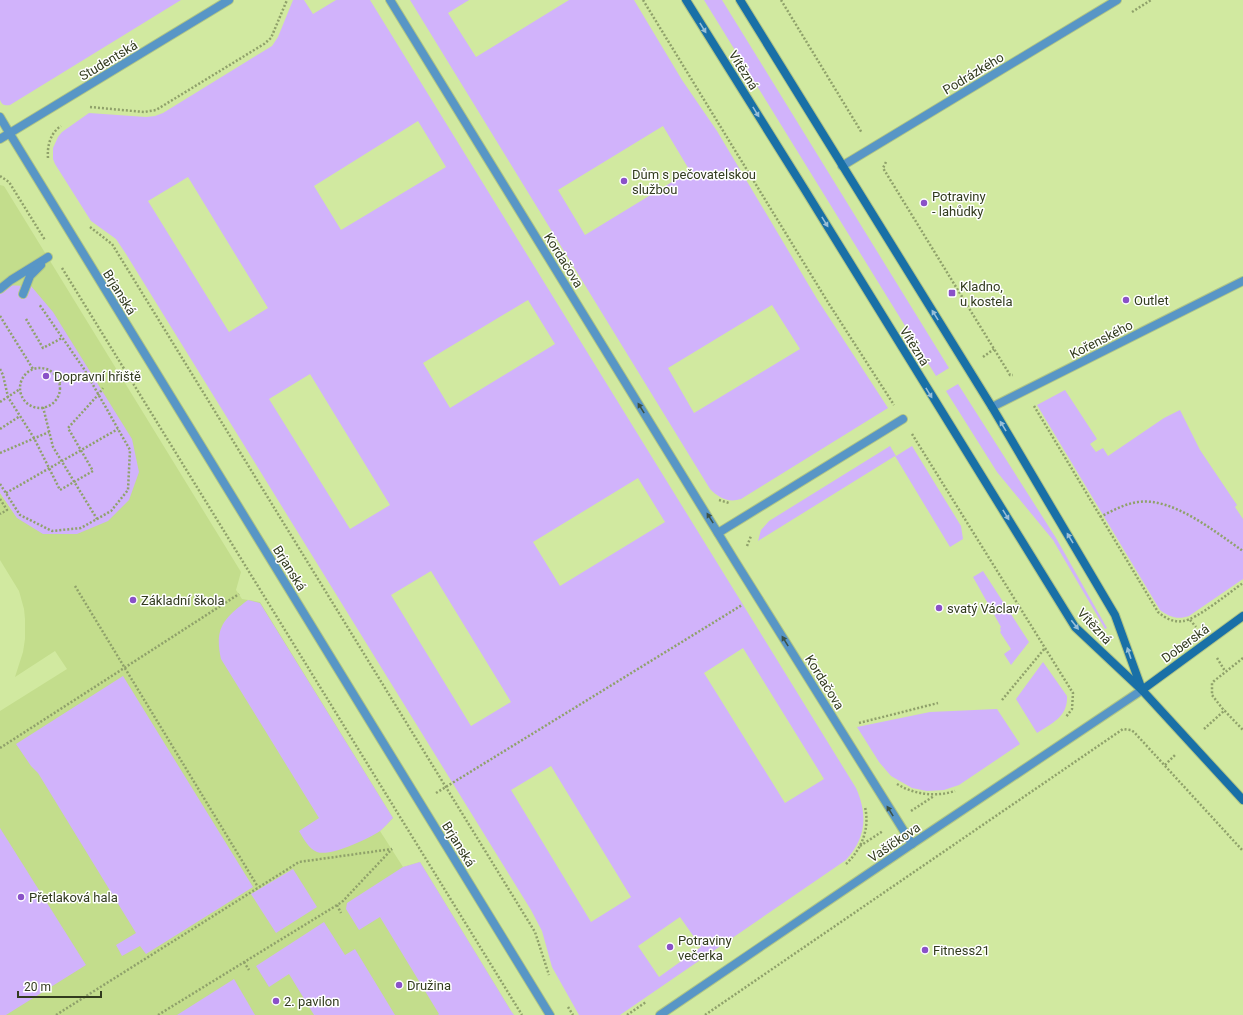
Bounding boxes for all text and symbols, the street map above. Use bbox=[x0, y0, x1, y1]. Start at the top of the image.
one-way arrow bbox=[699, 23, 707, 33]
street label: Studentská bbox=[76, 37, 140, 84]
street label: Vítězná bbox=[726, 48, 761, 93]
street label: Podrázkého bbox=[940, 49, 1006, 97]
one-way arrow bbox=[752, 107, 760, 117]
place label: Dům s pečovatelskou službou bbox=[632, 167, 756, 197]
marker: Dům s pečovatelskou službou bbox=[619, 176, 629, 186]
place label: Potraviny - lahůdky bbox=[932, 189, 986, 219]
marker: Potraviny - lahůdky bbox=[919, 198, 929, 208]
one-way arrow bbox=[821, 216, 828, 228]
street label: Kordačova bbox=[541, 230, 586, 290]
street label: Brjanská bbox=[100, 267, 139, 318]
place label: Kladno, u kostela bbox=[960, 279, 1012, 309]
marker: Kladno, u kostela bbox=[947, 288, 957, 298]
place label: Outlet bbox=[1134, 293, 1169, 308]
marker: Outlet bbox=[1121, 295, 1131, 305]
one-way arrow bbox=[931, 310, 939, 320]
street label: Kořenského bbox=[1067, 317, 1135, 362]
street label: Vítězná bbox=[897, 324, 932, 369]
place label: Dopravní hřiště bbox=[54, 369, 141, 384]
marker: Dopravní hřiště bbox=[41, 371, 51, 381]
one-way arrow bbox=[926, 387, 933, 399]
one-way arrow bbox=[638, 402, 645, 414]
one-way arrow bbox=[1000, 420, 1007, 432]
one-way arrow bbox=[1002, 509, 1009, 521]
one-way arrow bbox=[706, 512, 713, 524]
one-way arrow bbox=[1066, 532, 1073, 544]
street label: Brjanská bbox=[270, 543, 309, 594]
place label: Základní škola bbox=[141, 593, 225, 608]
marker: Základní škola bbox=[128, 595, 138, 605]
place label: svatý Václav bbox=[947, 601, 1020, 616]
marker: svatý Václav bbox=[934, 603, 944, 613]
street label: Vítězná bbox=[1074, 605, 1115, 647]
one-way arrow bbox=[1071, 620, 1079, 631]
street label: Doberská bbox=[1159, 621, 1212, 666]
one-way arrow bbox=[781, 636, 789, 646]
one-way arrow bbox=[1125, 646, 1131, 658]
street label: Kordačova bbox=[802, 652, 847, 712]
one-way arrow bbox=[887, 805, 894, 817]
street label: Brjanská bbox=[439, 819, 478, 870]
street label: Vašíčkova bbox=[866, 820, 923, 865]
place label: Přetlaková hala bbox=[29, 890, 118, 905]
marker: Přetlaková hala bbox=[16, 892, 26, 902]
place label: Potraviny večerka bbox=[678, 933, 732, 963]
marker: Potraviny večerka bbox=[665, 942, 675, 952]
place label: Fitness21 bbox=[933, 943, 990, 958]
marker: Fitness21 bbox=[920, 945, 930, 955]
scale bar bbox=[18, 973, 101, 999]
place label: Družina bbox=[407, 978, 451, 993]
text: 20 m bbox=[24, 980, 51, 994]
marker: Družina bbox=[394, 980, 404, 990]
place label: 2. pavilon bbox=[284, 994, 339, 1009]
marker: 2. pavilon bbox=[271, 996, 281, 1006]

